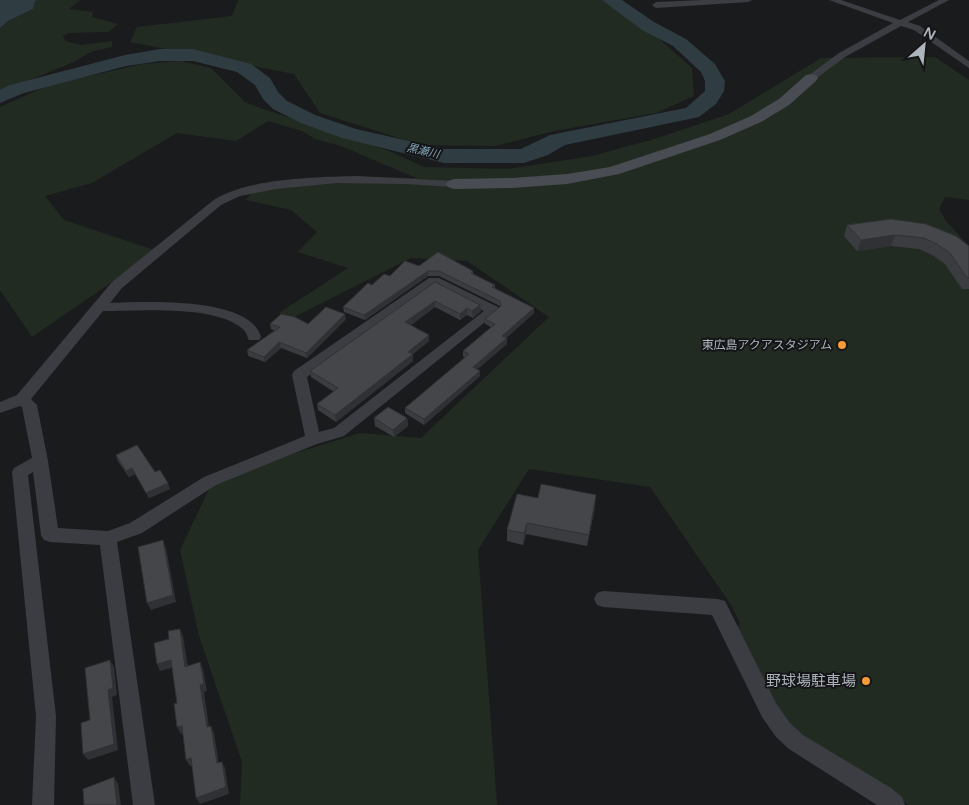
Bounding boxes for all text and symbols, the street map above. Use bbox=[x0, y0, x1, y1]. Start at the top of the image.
north arrow bbox=[899, 20, 949, 70]
text: N bbox=[921, 24, 939, 44]
water label: 黒瀬川 bbox=[405, 141, 442, 161]
place label: 東広島アクアスタジアム bbox=[701, 338, 832, 352]
marker: 東広島アクアスタジアム bbox=[836, 339, 848, 351]
place label: 野球場駐車場 bbox=[766, 672, 856, 690]
marker: 野球場駐車場 bbox=[860, 675, 872, 687]

